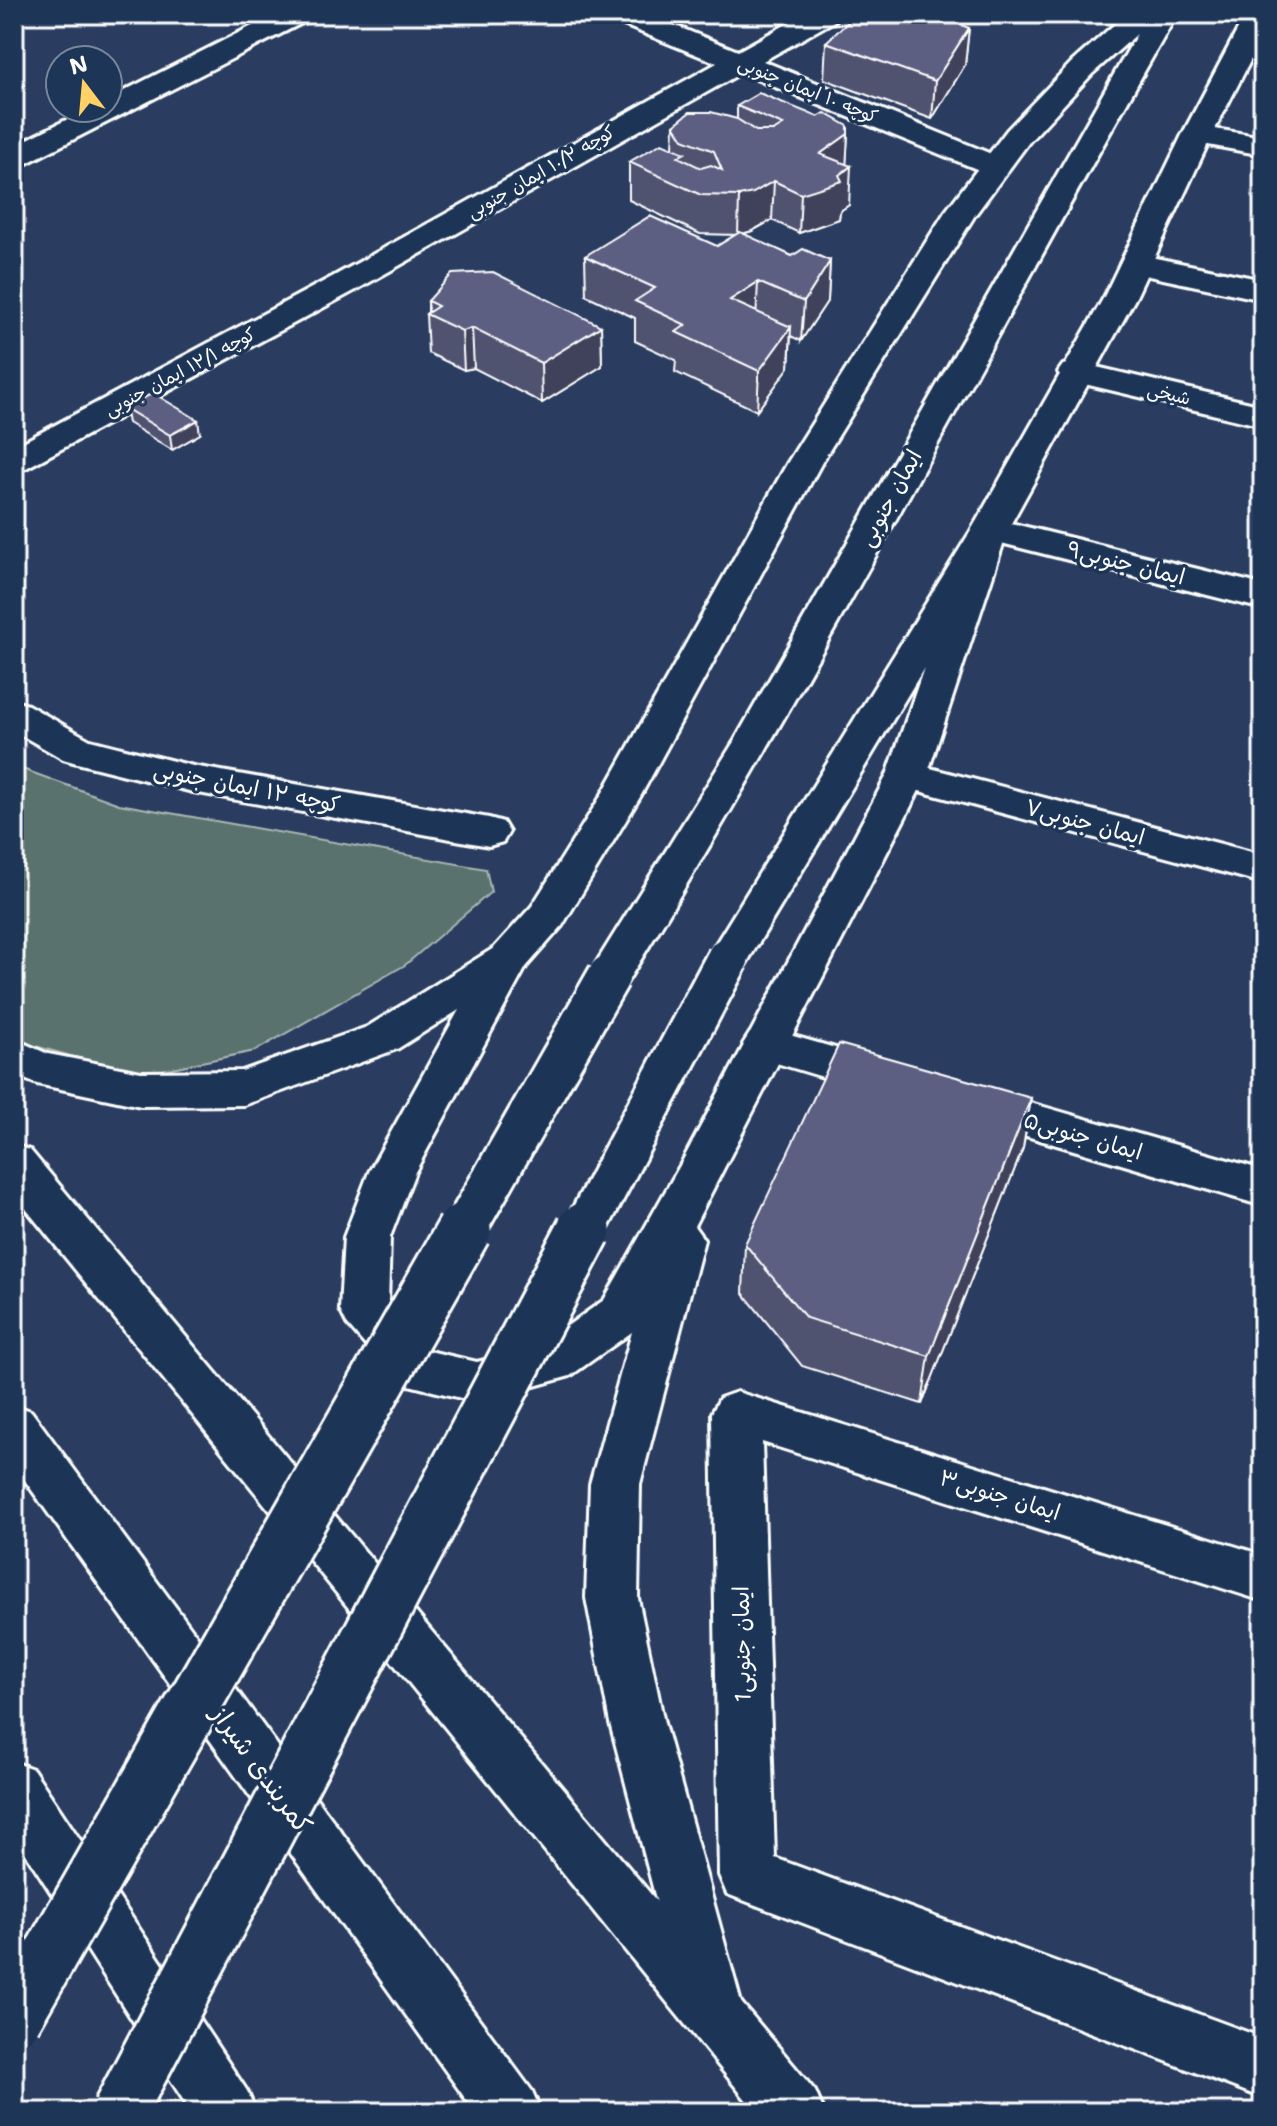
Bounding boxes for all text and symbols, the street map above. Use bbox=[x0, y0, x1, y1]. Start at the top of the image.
north arrow bbox=[44, 44, 124, 124]
text: N bbox=[66, 49, 91, 82]
street label: کوچه ۱۰ ایمان جنوبی bbox=[735, 51, 882, 129]
street label: کوچه ۱۰/۲ ایمان جنوبی bbox=[463, 120, 620, 224]
street label: کوچه ۱۲/۱ ایمان جنوبی bbox=[100, 322, 260, 422]
street label: شیخی bbox=[1145, 377, 1193, 411]
street label: ایمان جنوبی bbox=[851, 444, 929, 552]
street label: ایمان جنوبی۹ bbox=[1064, 534, 1188, 592]
street label: کوچه ۱۲ ایمان جنوبی bbox=[151, 755, 343, 819]
street label: ایمان جنوبی۷ bbox=[1022, 792, 1148, 852]
street label: ایمان جنوبی۵ bbox=[1020, 1105, 1146, 1167]
street label: ایمان جنوبی۳ bbox=[936, 1463, 1064, 1527]
street label: 1ایمان جنوبی bbox=[726, 1586, 758, 1702]
street label: کمربندی شیراز bbox=[202, 1696, 321, 1840]

